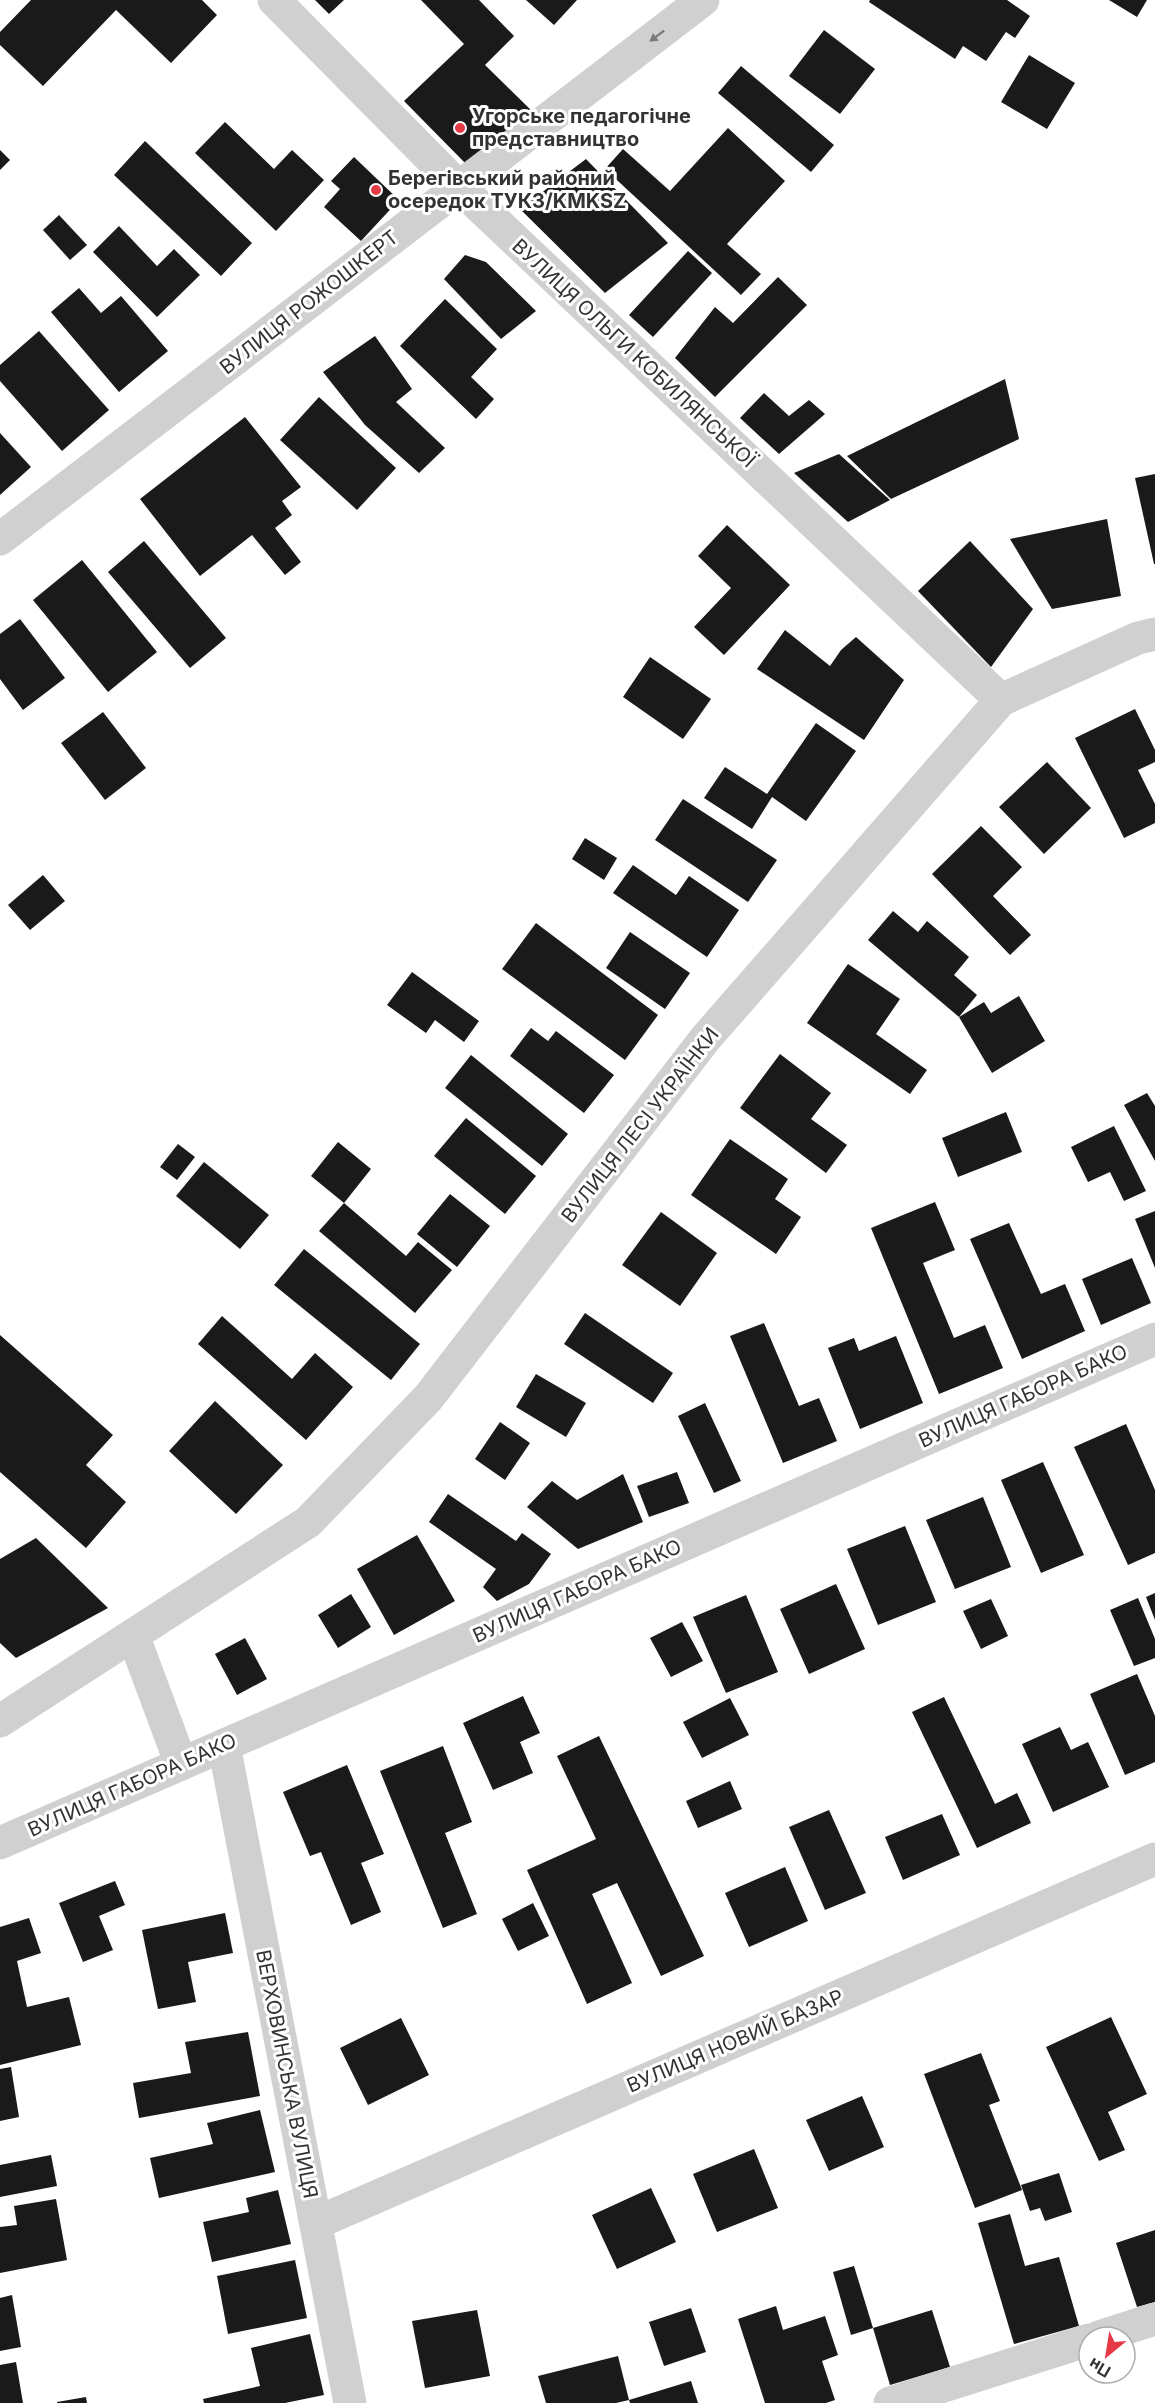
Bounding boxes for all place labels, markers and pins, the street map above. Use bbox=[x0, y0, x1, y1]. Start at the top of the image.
place label: Угорське педагогічне представництво bbox=[472, 104, 691, 151]
marker: Угорське педагогічне представництво bbox=[453, 121, 467, 135]
place label: Берегівський районий осередок ТУКЗ/KMKSZ bbox=[388, 166, 626, 213]
marker: Берегівський районий осередок ТУКЗ/KMKSZ bbox=[369, 183, 383, 197]

